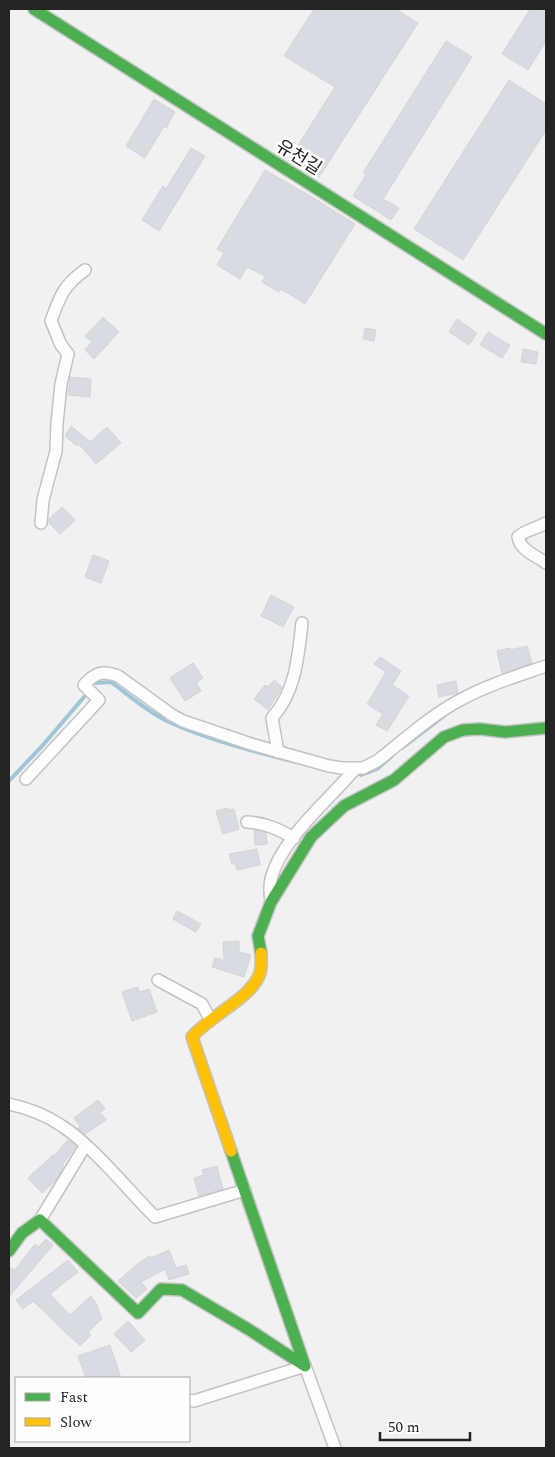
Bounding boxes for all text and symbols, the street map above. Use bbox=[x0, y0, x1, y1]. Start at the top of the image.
street label: 유천길 bbox=[271, 133, 327, 182]
legend bbox=[15, 1377, 190, 1442]
text: Fast bbox=[60, 1386, 88, 1409]
scale bar bbox=[380, 1410, 470, 1442]
text: Slow bbox=[60, 1411, 92, 1434]
text: 50 m bbox=[388, 1416, 420, 1439]

